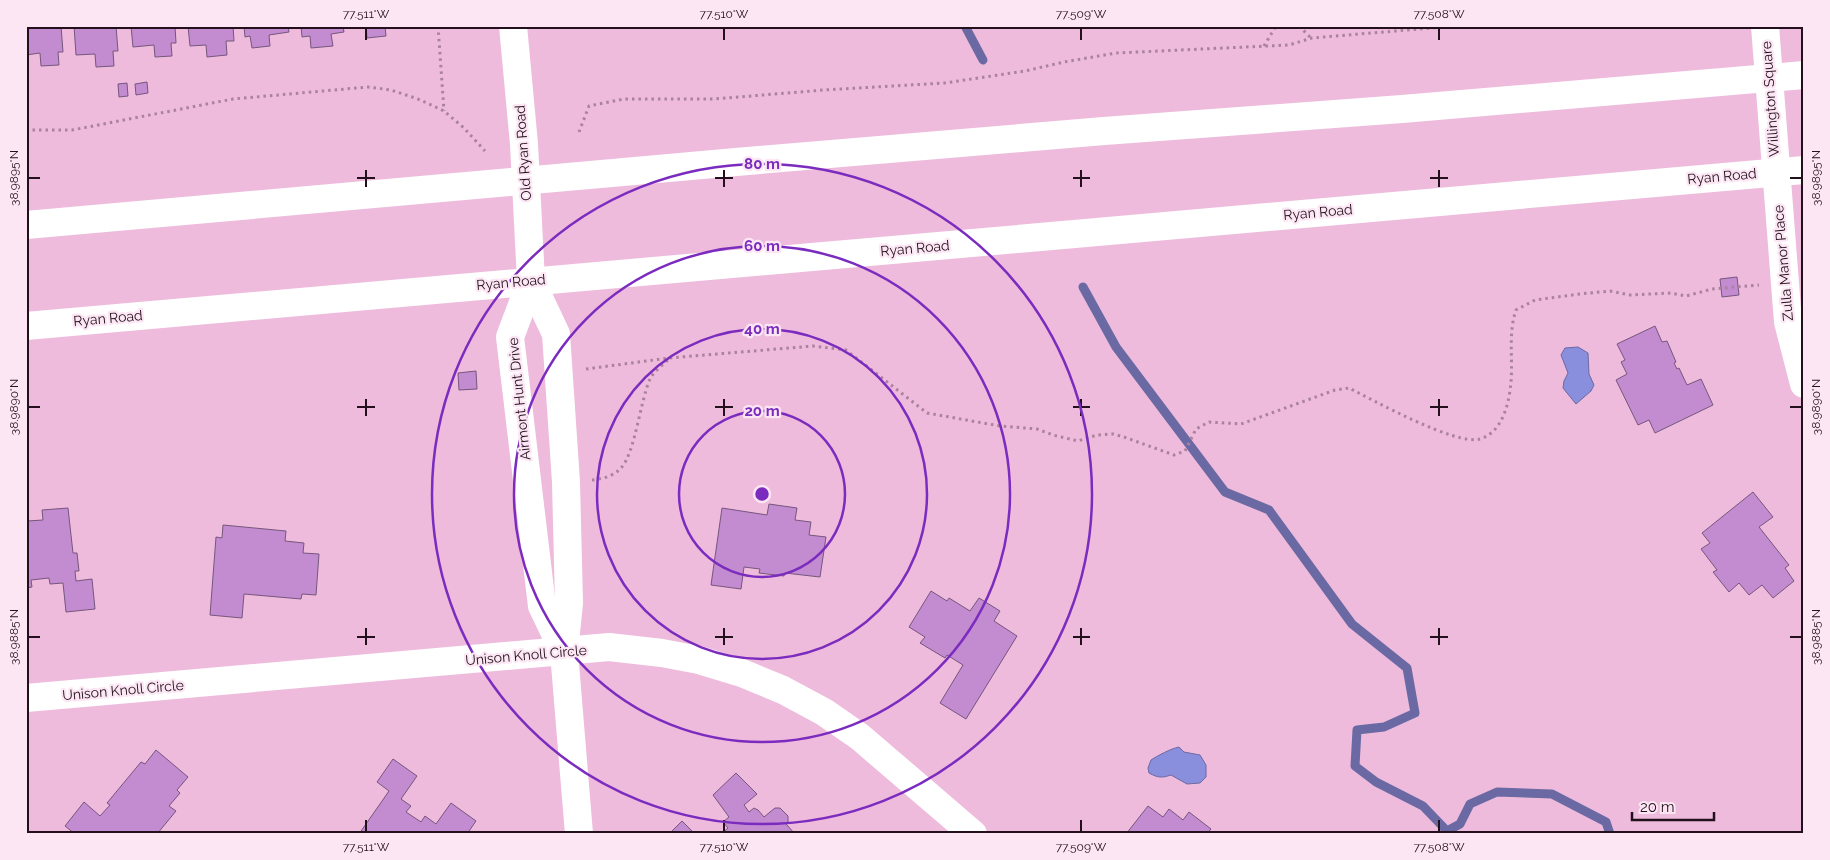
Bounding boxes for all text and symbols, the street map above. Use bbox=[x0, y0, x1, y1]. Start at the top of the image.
text: 77.511°W bbox=[343, 7, 390, 21]
text: 77.510°W bbox=[700, 7, 749, 21]
text: 77.509°W bbox=[1056, 7, 1107, 21]
text: 77.508°W bbox=[1413, 7, 1465, 21]
street label: Willington Square bbox=[1758, 41, 1782, 157]
street label: Old Ryan Road bbox=[512, 105, 534, 201]
text: 38.9895°N bbox=[7, 150, 21, 206]
text: 38.9895°N bbox=[1809, 150, 1823, 206]
text: 80 m bbox=[744, 155, 780, 173]
street label: Ryan Road bbox=[1687, 165, 1757, 187]
street label: Ryan Road bbox=[1283, 201, 1353, 223]
street label: Zulla Manor Place bbox=[1770, 204, 1796, 322]
text: 60 m bbox=[744, 237, 780, 255]
street label: Ryan Road bbox=[880, 237, 950, 259]
street label: Ryan Road bbox=[476, 271, 546, 293]
street label: Ryan Road bbox=[73, 307, 143, 329]
text: 40 m bbox=[744, 320, 780, 338]
street label: Airmont Hunt Drive bbox=[505, 337, 533, 461]
text: 38.9890°N bbox=[7, 379, 21, 435]
text: 38.9890°N bbox=[1809, 379, 1823, 435]
text: 20 m bbox=[744, 402, 780, 420]
centre of rings bbox=[753, 485, 771, 503]
text: 38.9885°N bbox=[7, 609, 21, 665]
text: 38.9885°N bbox=[1809, 609, 1823, 665]
street label: Unison Knoll Circle bbox=[465, 642, 587, 668]
street label: Unison Knoll Circle bbox=[62, 677, 184, 703]
scale bar bbox=[1632, 790, 1715, 822]
text: 20 m bbox=[1640, 798, 1675, 816]
text: 77.511°W bbox=[343, 840, 390, 854]
text: 77.510°W bbox=[700, 840, 749, 854]
text: 77.509°W bbox=[1056, 840, 1107, 854]
text: 77.508°W bbox=[1413, 840, 1465, 854]

